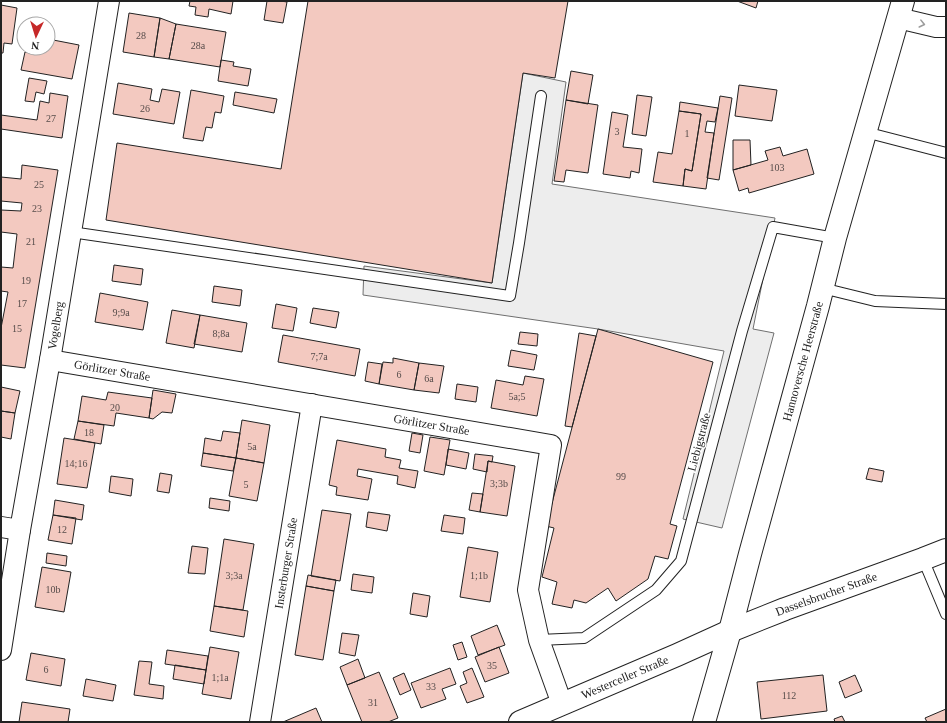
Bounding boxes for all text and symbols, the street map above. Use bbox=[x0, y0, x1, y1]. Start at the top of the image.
north arrow bbox=[16, 16, 56, 56]
one-way arrow bbox=[918, 19, 925, 28]
house number: 28 bbox=[136, 30, 146, 41]
text: N bbox=[31, 40, 40, 52]
house number: 28a bbox=[191, 40, 206, 51]
house number: 26 bbox=[140, 103, 150, 114]
house number: 27 bbox=[46, 113, 56, 124]
house number: 3 bbox=[615, 126, 620, 137]
house number: 1 bbox=[685, 128, 690, 139]
house number: 103 bbox=[770, 162, 785, 173]
house number: 25 bbox=[34, 179, 44, 190]
house number: 23 bbox=[32, 203, 42, 214]
house number: 21 bbox=[26, 236, 36, 247]
house number: 19 bbox=[21, 275, 31, 286]
house number: 17 bbox=[17, 298, 27, 309]
street label: Vogelberg bbox=[45, 300, 67, 351]
street label: Hannoversche Heerstraße bbox=[780, 300, 826, 423]
house number: 9;9a bbox=[112, 307, 130, 318]
house number: 15 bbox=[12, 323, 22, 334]
house number: 8;8a bbox=[212, 328, 230, 339]
house number: 7;7a bbox=[310, 351, 328, 362]
street label: Görlitzer Straße bbox=[73, 357, 151, 384]
house number: 6 bbox=[397, 369, 402, 380]
house number: 6a bbox=[424, 373, 434, 384]
house number: 5a;5 bbox=[508, 391, 526, 402]
house number: 20 bbox=[110, 402, 120, 413]
street label: Görlitzer Straße bbox=[392, 411, 471, 438]
street label: Liebigstraße bbox=[684, 411, 714, 473]
house number: 18 bbox=[84, 427, 94, 438]
house number: 5a bbox=[247, 441, 257, 452]
house number: 14;16 bbox=[65, 458, 87, 469]
house number: 99 bbox=[616, 471, 626, 482]
house number: 3;3b bbox=[490, 478, 508, 489]
house number: 5 bbox=[244, 479, 249, 490]
street label: Insterburger Straße bbox=[272, 517, 300, 610]
house number: 12 bbox=[57, 524, 67, 535]
street label: Dasselsbrucher Straße bbox=[773, 569, 879, 619]
house number: 3;3a bbox=[225, 570, 243, 581]
house number: 1;1b bbox=[470, 570, 488, 581]
house number: 10b bbox=[46, 584, 61, 595]
street label: Westerceller Straße bbox=[579, 652, 671, 702]
house number: 35 bbox=[487, 660, 497, 671]
house number: 6 bbox=[44, 664, 49, 675]
house number: 1;1a bbox=[211, 672, 229, 683]
house number: 33 bbox=[426, 681, 436, 692]
house number: 112 bbox=[782, 690, 796, 701]
house number: 31 bbox=[368, 697, 378, 708]

